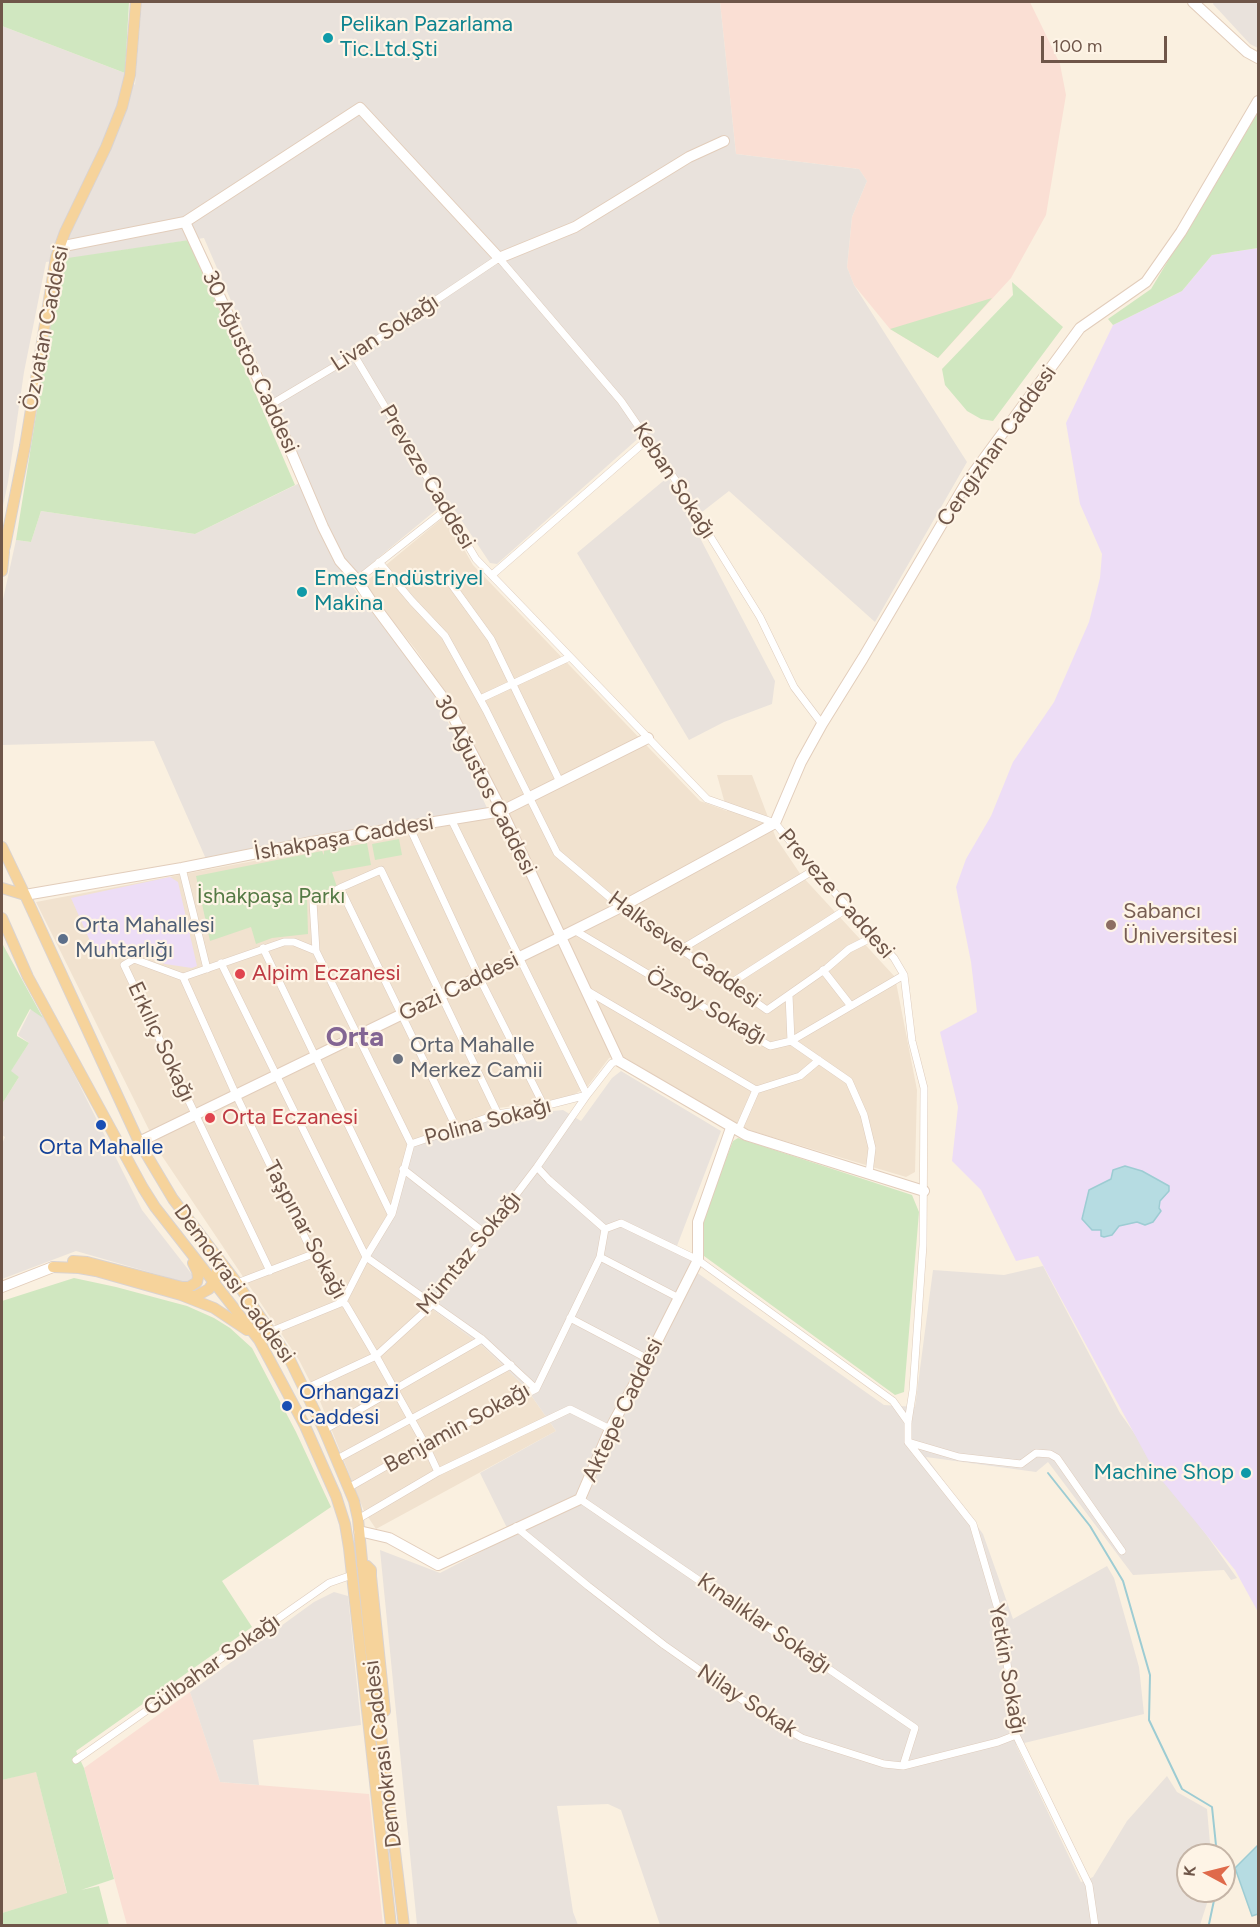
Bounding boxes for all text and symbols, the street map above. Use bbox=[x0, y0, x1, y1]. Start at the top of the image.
place label: Pelikan Pazarlama Tic.Ltd.Şti bbox=[340, 12, 513, 63]
scale bar bbox=[1044, 24, 1170, 62]
marker: Pelikan Pazarlama Tic.Ltd.Şti bbox=[321, 31, 335, 45]
text: 100 m bbox=[1052, 35, 1102, 57]
street label: Özvatan Caddesi bbox=[17, 243, 75, 413]
street label: 30 Ağustos Caddesi bbox=[196, 266, 304, 458]
street label: Livan Sokağı bbox=[326, 289, 444, 377]
street label: Cengizhan Caddesi bbox=[932, 360, 1062, 532]
street label: Preveze Caddesi bbox=[374, 400, 480, 554]
street label: Keban Sokağı bbox=[627, 418, 721, 544]
place label: Emes Endüstriyel Makina bbox=[314, 566, 483, 618]
marker: Emes Endüstriyel Makina bbox=[295, 585, 309, 599]
street label: 30 Ağustos Caddesi bbox=[428, 691, 542, 879]
street label: İshakpaşa Caddesi bbox=[252, 809, 436, 867]
street label: Preveze Caddesi bbox=[772, 824, 900, 964]
park label: İshakpaşa Parkı bbox=[197, 884, 345, 910]
street label: Halksever Caddesi bbox=[603, 886, 765, 1014]
place label: Sabancı Üniversitesi bbox=[1123, 899, 1238, 950]
place label: Orta Mahallesi Muhtarlığı bbox=[75, 913, 215, 964]
marker: Sabancı Üniversitesi bbox=[1104, 918, 1118, 932]
marker: Orta Mahallesi Muhtarlığı bbox=[56, 932, 70, 946]
street label: Gazi Caddesi bbox=[395, 947, 523, 1027]
place label: Alpim Eczanesi bbox=[252, 961, 401, 987]
street label: Özsoy Sokağı bbox=[641, 963, 771, 1051]
marker: Alpim Eczanesi bbox=[233, 967, 247, 981]
street label: Erkılıç Sokağı bbox=[122, 978, 200, 1106]
district label: Orta bbox=[326, 1021, 384, 1055]
place label: Orta Mahalle Merkez Camii bbox=[410, 1033, 543, 1084]
marker: Orta Mahalle Merkez Camii bbox=[391, 1052, 405, 1066]
street label: Polina Sokağı bbox=[422, 1092, 554, 1152]
place label: Orta Eczanesi bbox=[222, 1105, 358, 1131]
marker: Orta Eczanesi bbox=[203, 1111, 217, 1125]
marker: Orta Mahalle bbox=[94, 1118, 108, 1132]
place label: Orta Mahalle bbox=[39, 1135, 163, 1161]
street label: Taşpınar Sokağı bbox=[257, 1156, 353, 1304]
street label: Mümtaz Sokağı bbox=[411, 1186, 527, 1320]
street label: Demokrasi Caddesi bbox=[168, 1200, 300, 1368]
street label: Aktepe Caddesi bbox=[577, 1334, 669, 1486]
street label: Benjamin Sokağı bbox=[380, 1377, 534, 1479]
place label: Orhangazi Caddesi bbox=[299, 1380, 399, 1432]
marker: Orhangazi Caddesi bbox=[280, 1399, 294, 1413]
place label: Machine Shop bbox=[1094, 1460, 1234, 1486]
marker: Machine Shop bbox=[1239, 1466, 1253, 1480]
street label: Kınalıklar Sokağı bbox=[692, 1568, 836, 1680]
street label: Yetkin Sokağı bbox=[983, 1602, 1031, 1736]
street label: Gülbahar Sokağı bbox=[139, 1608, 285, 1722]
street label: Demokrasi Caddesi bbox=[358, 1659, 408, 1849]
street label: Nilay Sokak bbox=[692, 1659, 802, 1743]
north arrow bbox=[1176, 1843, 1236, 1903]
text: K bbox=[1180, 1865, 1200, 1877]

